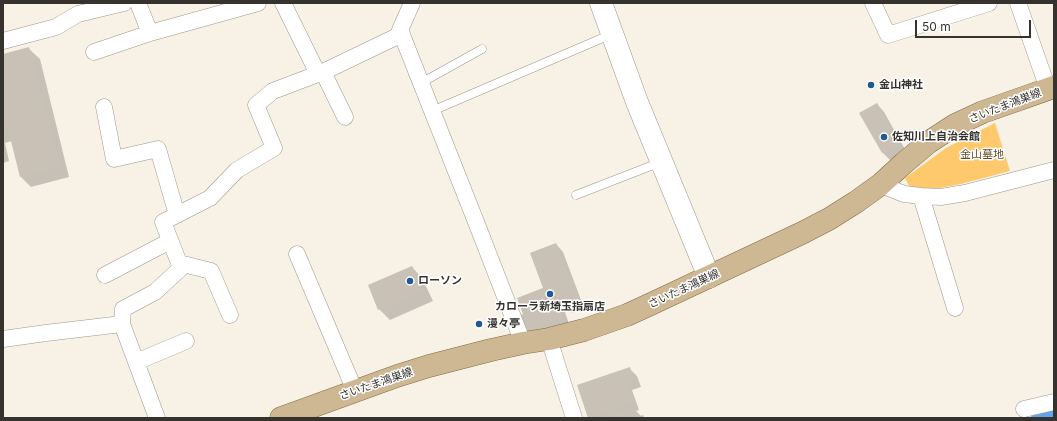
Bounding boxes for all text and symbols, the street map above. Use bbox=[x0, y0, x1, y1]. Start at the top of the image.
scale bar bbox=[917, 12, 1033, 38]
text: 50 m bbox=[922, 19, 951, 34]
place label: 金山神社 bbox=[879, 78, 923, 92]
marker: 金山神社 bbox=[866, 80, 876, 90]
street label: さいたま鴻巣線 bbox=[967, 86, 1043, 126]
place label: 佐知川上自治会館 bbox=[892, 130, 980, 144]
marker: 佐知川上自治会館 bbox=[879, 132, 889, 142]
park label: 金山墓地 bbox=[960, 148, 1004, 162]
street label: さいたま鴻巣線 bbox=[646, 267, 722, 311]
place label: ローソン bbox=[418, 274, 462, 288]
marker: ローソン bbox=[405, 276, 415, 286]
marker: カローラ新埼玉指扇店 bbox=[545, 289, 555, 299]
place label: カローラ新埼玉指扇店 bbox=[495, 300, 605, 314]
place label: 漫々亭 bbox=[487, 317, 520, 331]
marker: 漫々亭 bbox=[474, 319, 484, 329]
street label: さいたま鴻巣線 bbox=[337, 365, 415, 403]

